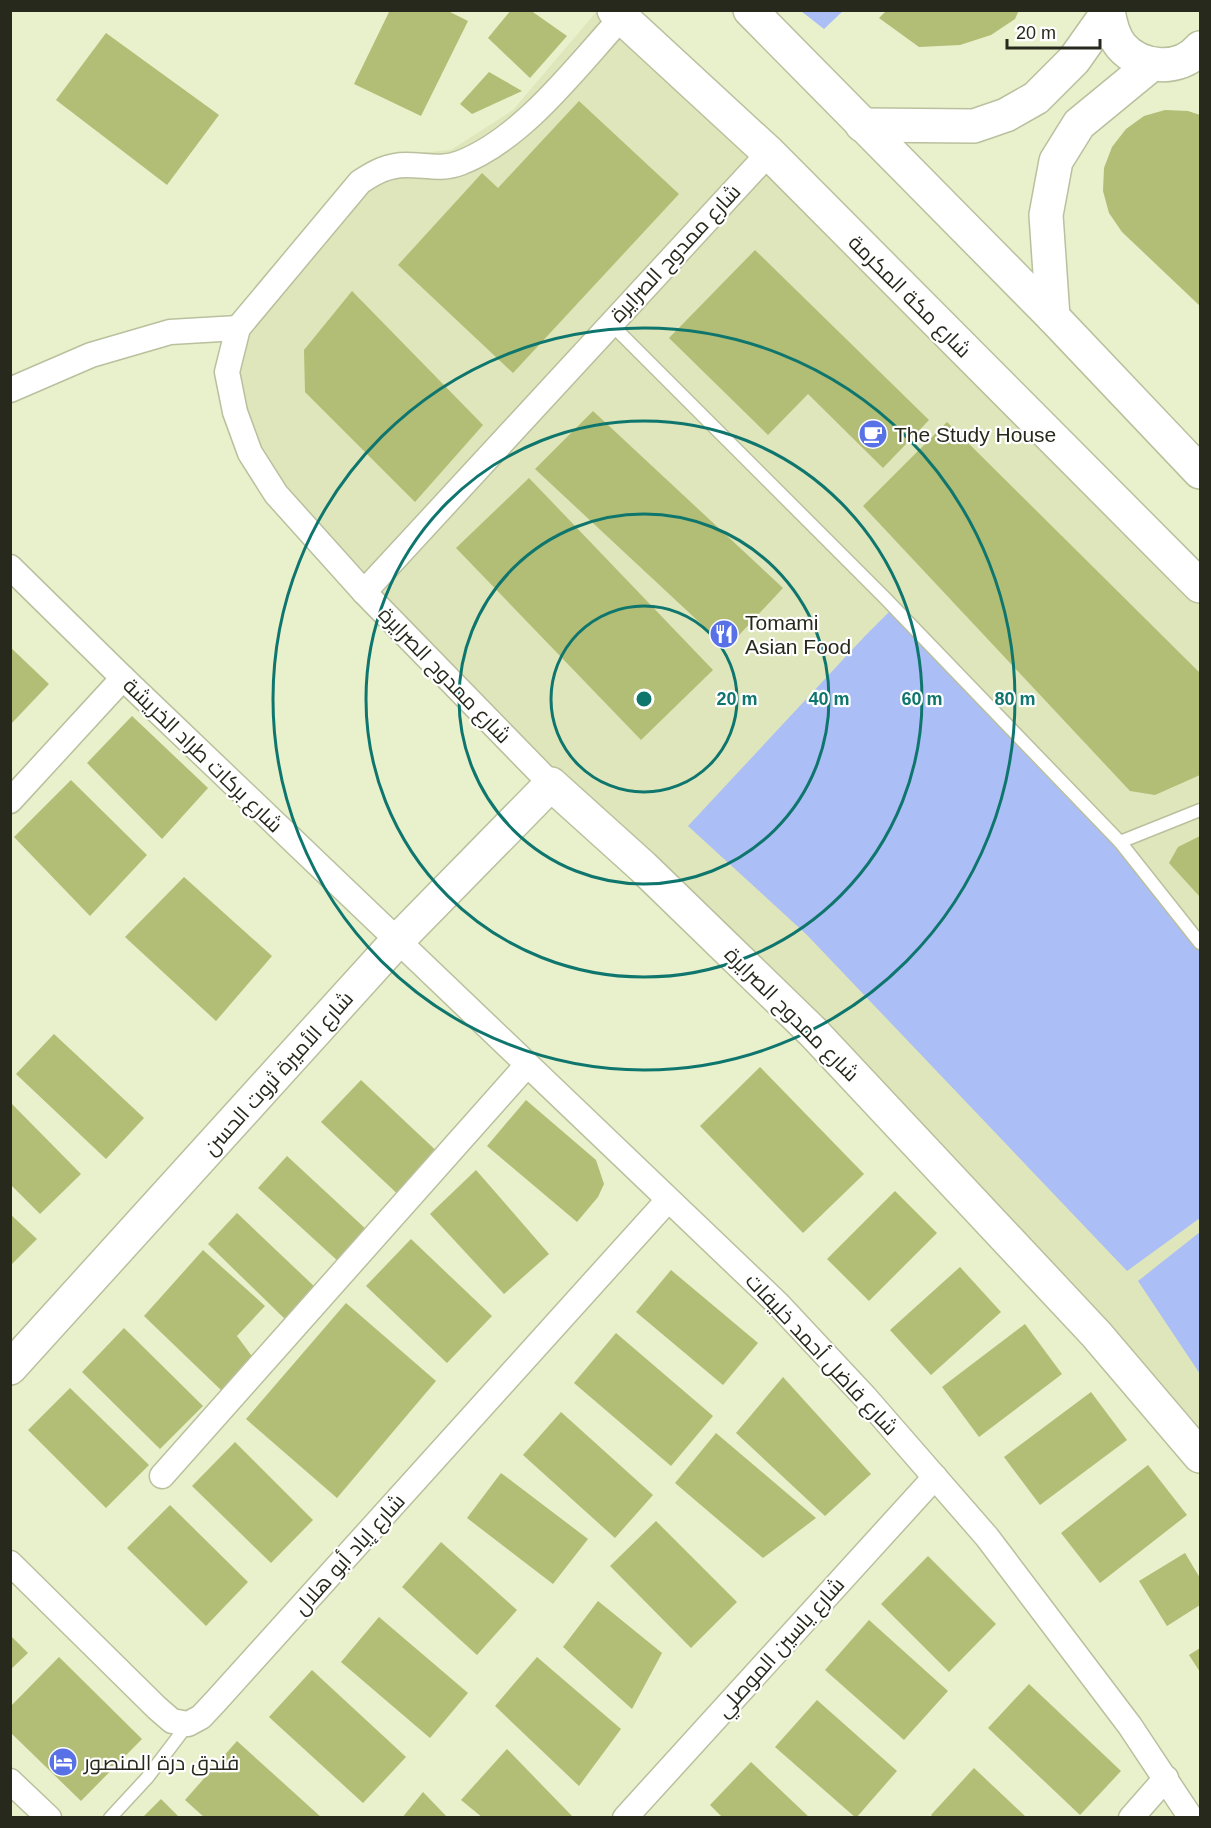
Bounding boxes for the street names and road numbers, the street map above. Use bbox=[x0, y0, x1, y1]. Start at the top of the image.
street label: شارع ممدوح الصرايرة bbox=[605, 179, 747, 329]
street label: شارع مكة المكرمة bbox=[842, 230, 976, 364]
street label: شارع ممدوح الصرايرة bbox=[372, 602, 516, 750]
street label: شارع بركات طراد الخريشة bbox=[117, 673, 287, 839]
street label: شارع ممدوح الصرايرة bbox=[718, 942, 864, 1088]
street label: شارع الأميرة ثروت الحسن bbox=[199, 987, 360, 1161]
street label: شارع فاضل أحمد خليفات bbox=[739, 1268, 904, 1441]
street label: شارع إياد أبو هلال bbox=[288, 1488, 411, 1621]
street label: شارع ياسين الموصلي bbox=[711, 1573, 852, 1725]

